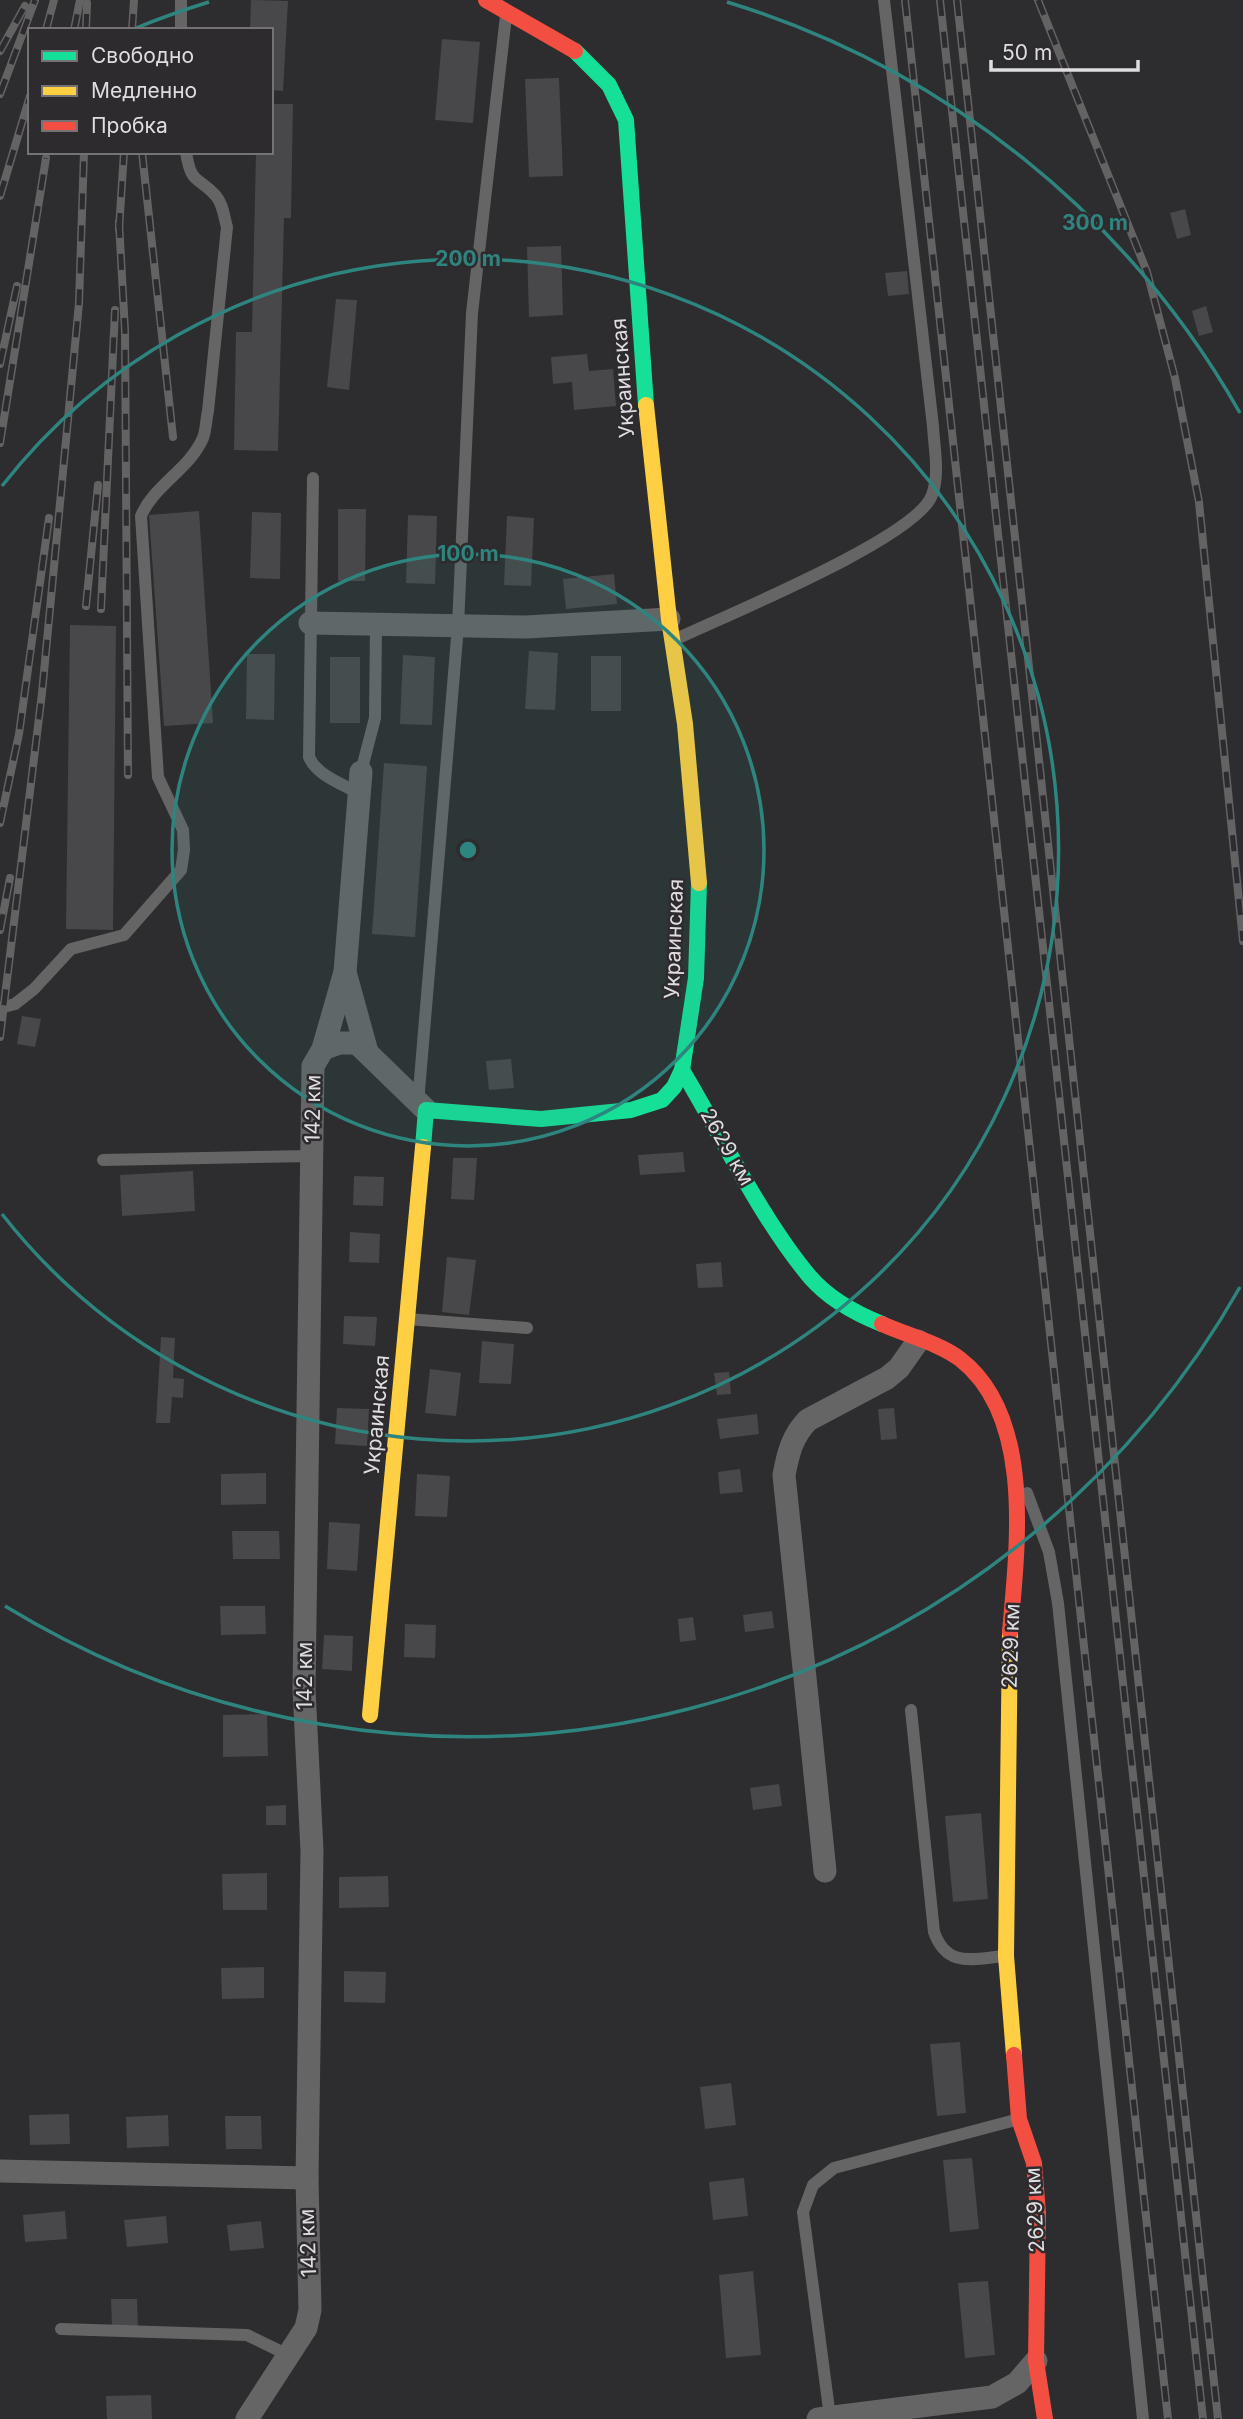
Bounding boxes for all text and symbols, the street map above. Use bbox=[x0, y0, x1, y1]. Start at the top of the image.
legend bbox=[28, 28, 273, 154]
scale bar bbox=[991, 28, 1138, 72]
text: 50 m bbox=[1002, 40, 1052, 65]
text: Свободно bbox=[91, 43, 194, 68]
text: Медленно bbox=[91, 78, 197, 103]
text: Пробка bbox=[91, 113, 168, 138]
text: 300 m bbox=[1062, 210, 1128, 235]
text: 200 m bbox=[435, 246, 501, 271]
street label: Украинская bbox=[606, 317, 639, 439]
text: 100 m bbox=[437, 541, 499, 566]
centre of rings bbox=[456, 838, 480, 862]
street label: Украинская bbox=[659, 878, 688, 1000]
street label: 142 км bbox=[299, 1075, 326, 1143]
street label: 2629 км bbox=[695, 1104, 760, 1190]
street label: Украинская bbox=[359, 1354, 394, 1476]
street label: 2629 км bbox=[997, 1603, 1024, 1689]
street label: 142 км bbox=[292, 1642, 317, 1710]
street label: 2629 км bbox=[1020, 2167, 1049, 2253]
street label: 142 км bbox=[294, 2208, 321, 2278]

